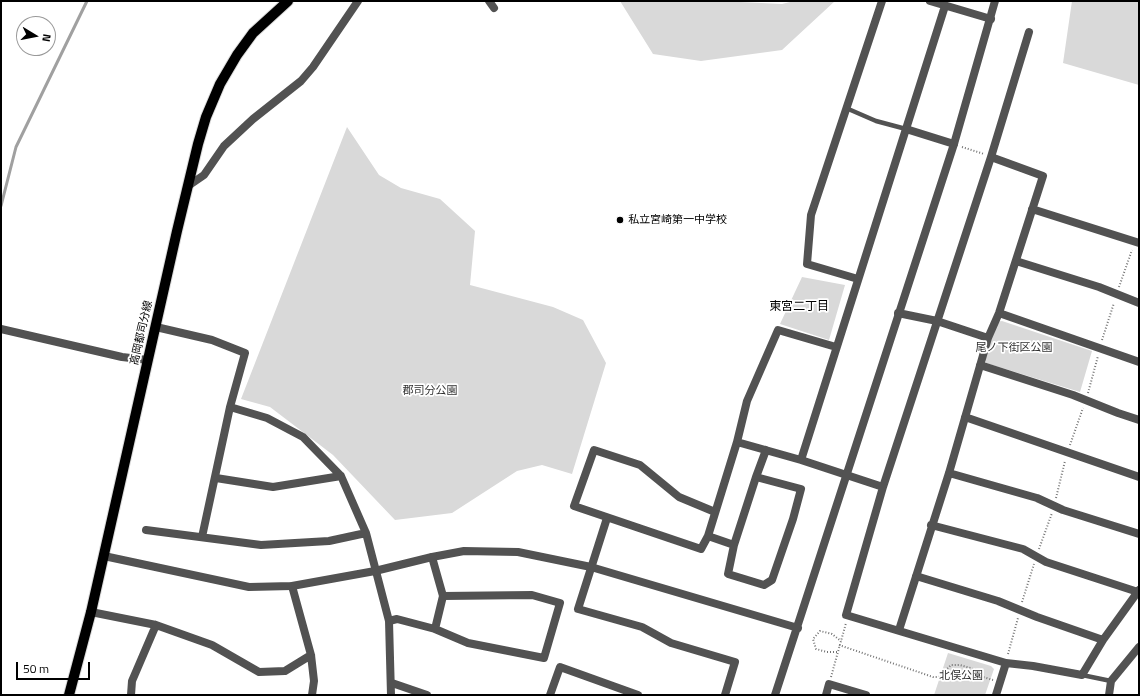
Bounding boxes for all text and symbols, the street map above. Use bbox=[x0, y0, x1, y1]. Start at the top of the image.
north arrow bbox=[16, 16, 56, 56]
text: N bbox=[38, 33, 55, 43]
place label: 私立宮崎第一中学校 bbox=[628, 213, 727, 227]
marker: 私立宮崎第一中学校 bbox=[615, 215, 625, 225]
street label: 高岡都司分線 bbox=[128, 299, 156, 367]
district label: 東宮二丁目 bbox=[769, 300, 829, 314]
park label: 尾ノ下街区公園 bbox=[976, 341, 1052, 355]
park label: 郡司分公園 bbox=[403, 384, 457, 398]
scale bar bbox=[18, 654, 92, 680]
text: 50 m bbox=[23, 659, 49, 678]
park label: 北俣公園 bbox=[939, 669, 983, 683]

